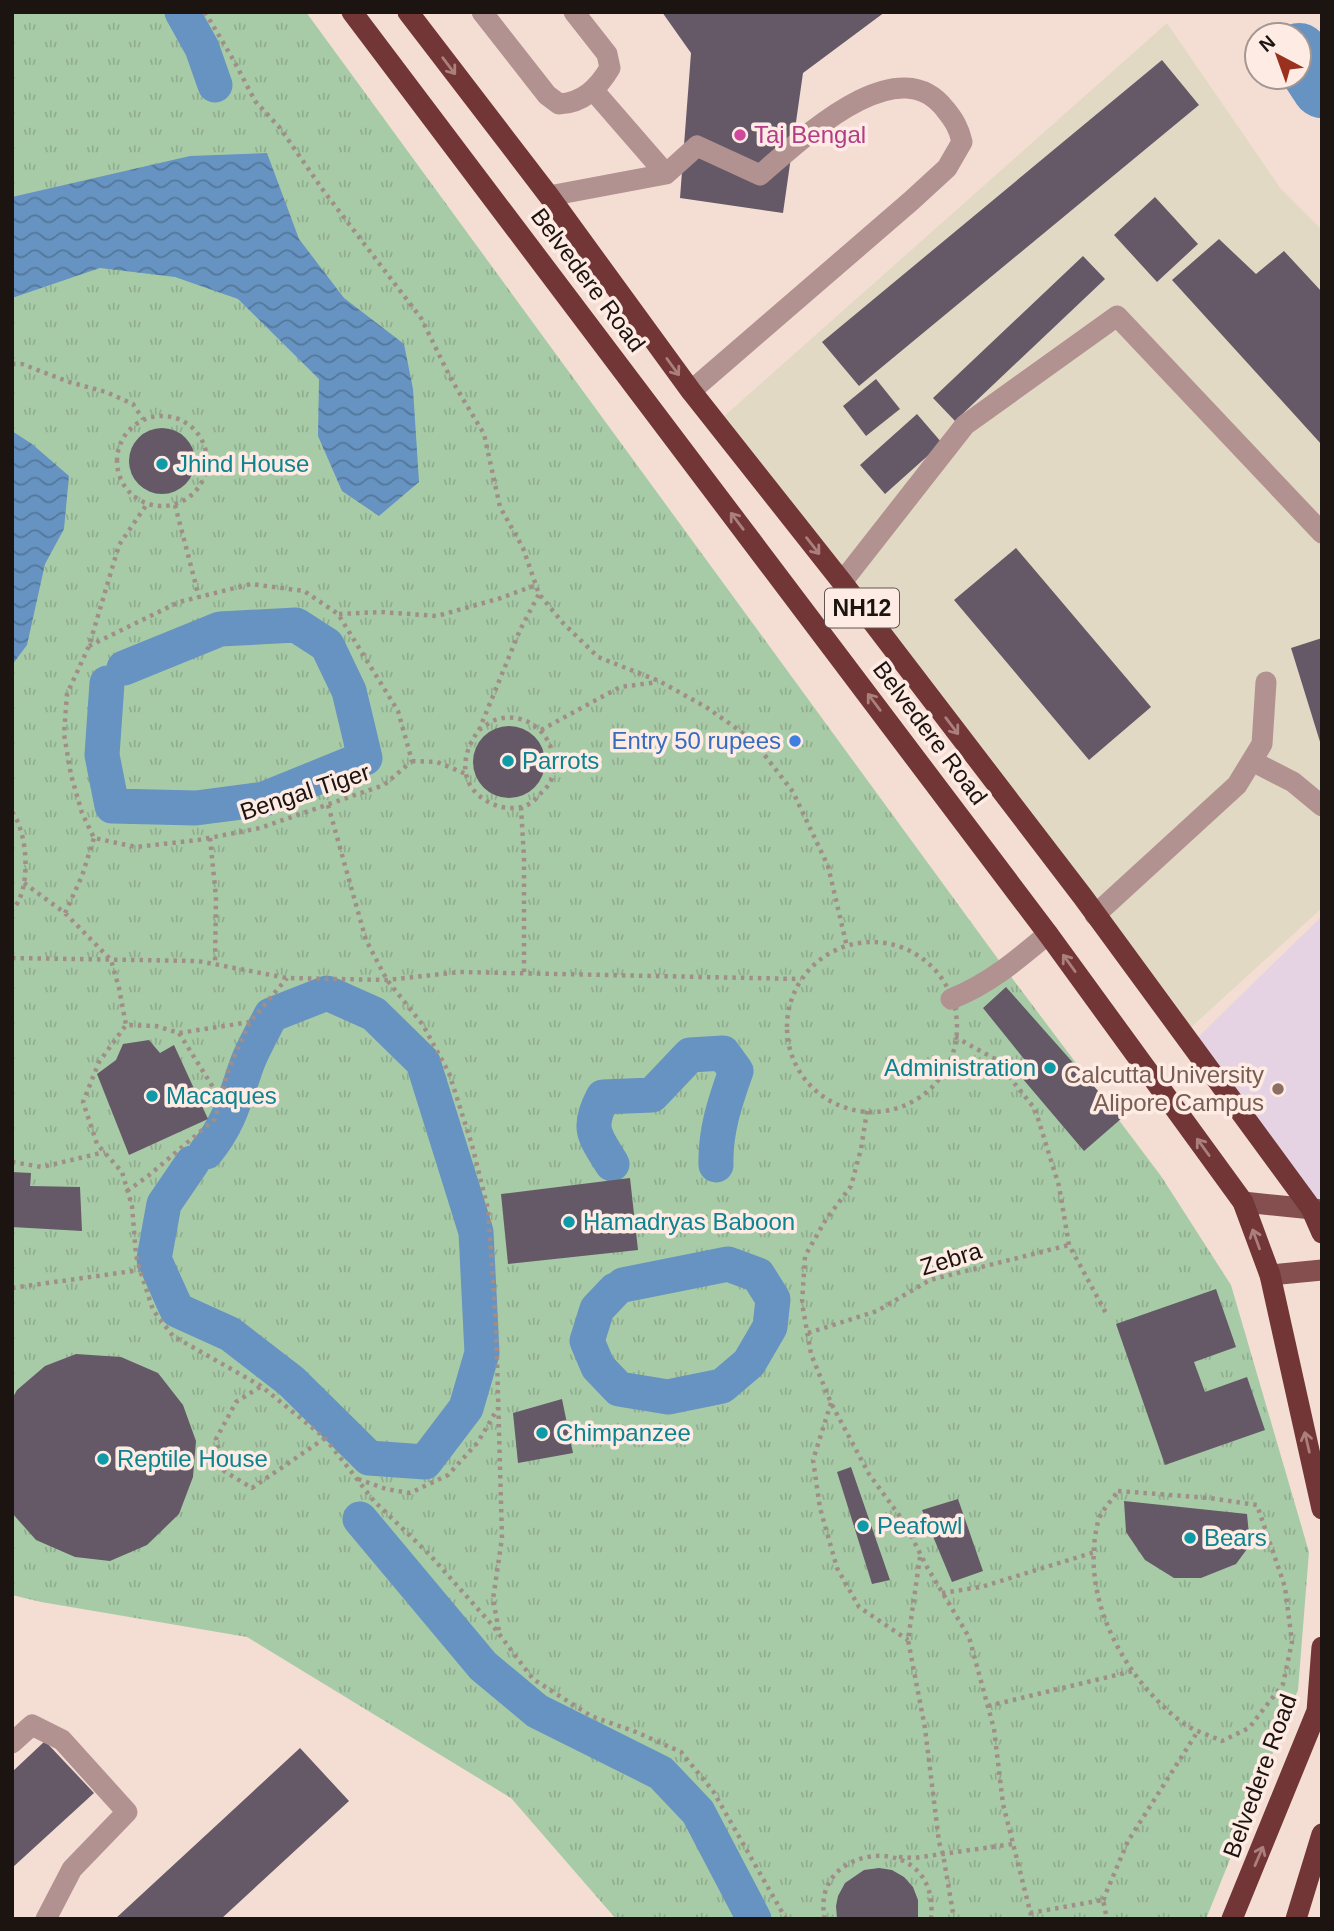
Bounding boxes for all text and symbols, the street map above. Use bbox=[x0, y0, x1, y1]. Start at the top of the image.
north arrow bbox=[1243, 21, 1313, 91]
text: N bbox=[1255, 31, 1279, 56]
one-way arrow bbox=[442, 57, 457, 75]
place label: Taj Bengal bbox=[754, 121, 866, 148]
marker: Taj Bengal bbox=[732, 127, 748, 143]
street label: Belvedere Road bbox=[526, 203, 651, 357]
one-way arrow bbox=[666, 357, 680, 376]
place label: Jhind House bbox=[176, 450, 309, 477]
marker: Jhind House bbox=[154, 456, 170, 472]
one-way arrow bbox=[730, 512, 745, 530]
one-way arrow bbox=[806, 536, 821, 554]
road number: NH12 bbox=[825, 588, 899, 628]
street label: Belvedere Road bbox=[868, 656, 993, 810]
one-way arrow bbox=[867, 693, 882, 712]
one-way arrow bbox=[945, 716, 960, 735]
place label: Entry 50 rupees bbox=[612, 727, 781, 754]
marker: Entry 50 rupees bbox=[787, 733, 803, 749]
place label: Parrots bbox=[522, 747, 599, 774]
marker: Parrots bbox=[500, 753, 516, 769]
street label: Bengal Tiger bbox=[237, 758, 373, 825]
one-way arrow bbox=[1061, 954, 1076, 973]
place label: Administration bbox=[884, 1054, 1036, 1081]
marker: Administration bbox=[1042, 1060, 1058, 1076]
place label: Calcutta University Alipore Campus bbox=[1064, 1061, 1264, 1116]
marker: Calcutta University Alipore Campus bbox=[1270, 1081, 1286, 1097]
place label: Macaques bbox=[166, 1082, 277, 1109]
marker: Macaques bbox=[144, 1088, 160, 1104]
one-way arrow bbox=[1196, 1138, 1210, 1157]
place label: Hamadryas Baboon bbox=[583, 1208, 795, 1235]
marker: Hamadryas Baboon bbox=[561, 1214, 577, 1230]
one-way arrow bbox=[1249, 1228, 1261, 1250]
street label: Zebra bbox=[917, 1236, 985, 1281]
place label: Chimpanzee bbox=[556, 1419, 691, 1446]
marker: Chimpanzee bbox=[534, 1425, 550, 1441]
one-way arrow bbox=[1300, 1431, 1313, 1454]
place label: Reptile House bbox=[117, 1445, 268, 1472]
marker: Reptile House bbox=[95, 1451, 111, 1467]
place label: Peafowl bbox=[877, 1512, 962, 1539]
marker: Peafowl bbox=[855, 1518, 871, 1534]
place label: Bears bbox=[1204, 1524, 1267, 1551]
marker: Bears bbox=[1182, 1530, 1198, 1546]
street label: Belvedere Road bbox=[1217, 1690, 1302, 1861]
one-way arrow bbox=[1253, 1846, 1266, 1867]

